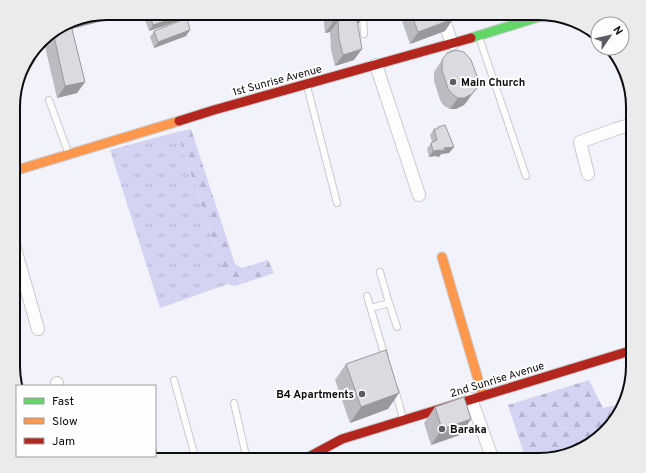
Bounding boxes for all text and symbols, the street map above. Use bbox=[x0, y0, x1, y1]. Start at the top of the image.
north arrow bbox=[590, 16, 630, 56]
text: N bbox=[609, 24, 625, 38]
street label: 1st Sunrise Avenue bbox=[231, 62, 323, 100]
place label: Main Church bbox=[461, 76, 525, 90]
marker: Main Church bbox=[448, 77, 458, 87]
street label: 2nd Sunrise Avenue bbox=[448, 359, 546, 401]
legend bbox=[16, 385, 156, 457]
place label: B4 Apartments bbox=[276, 388, 354, 402]
marker: B4 Apartments bbox=[357, 389, 367, 399]
text: Fast bbox=[52, 394, 74, 410]
text: Slow bbox=[52, 414, 78, 430]
place label: Baraka bbox=[450, 423, 487, 437]
marker: Baraka bbox=[437, 424, 447, 434]
text: Jam bbox=[52, 434, 75, 450]

